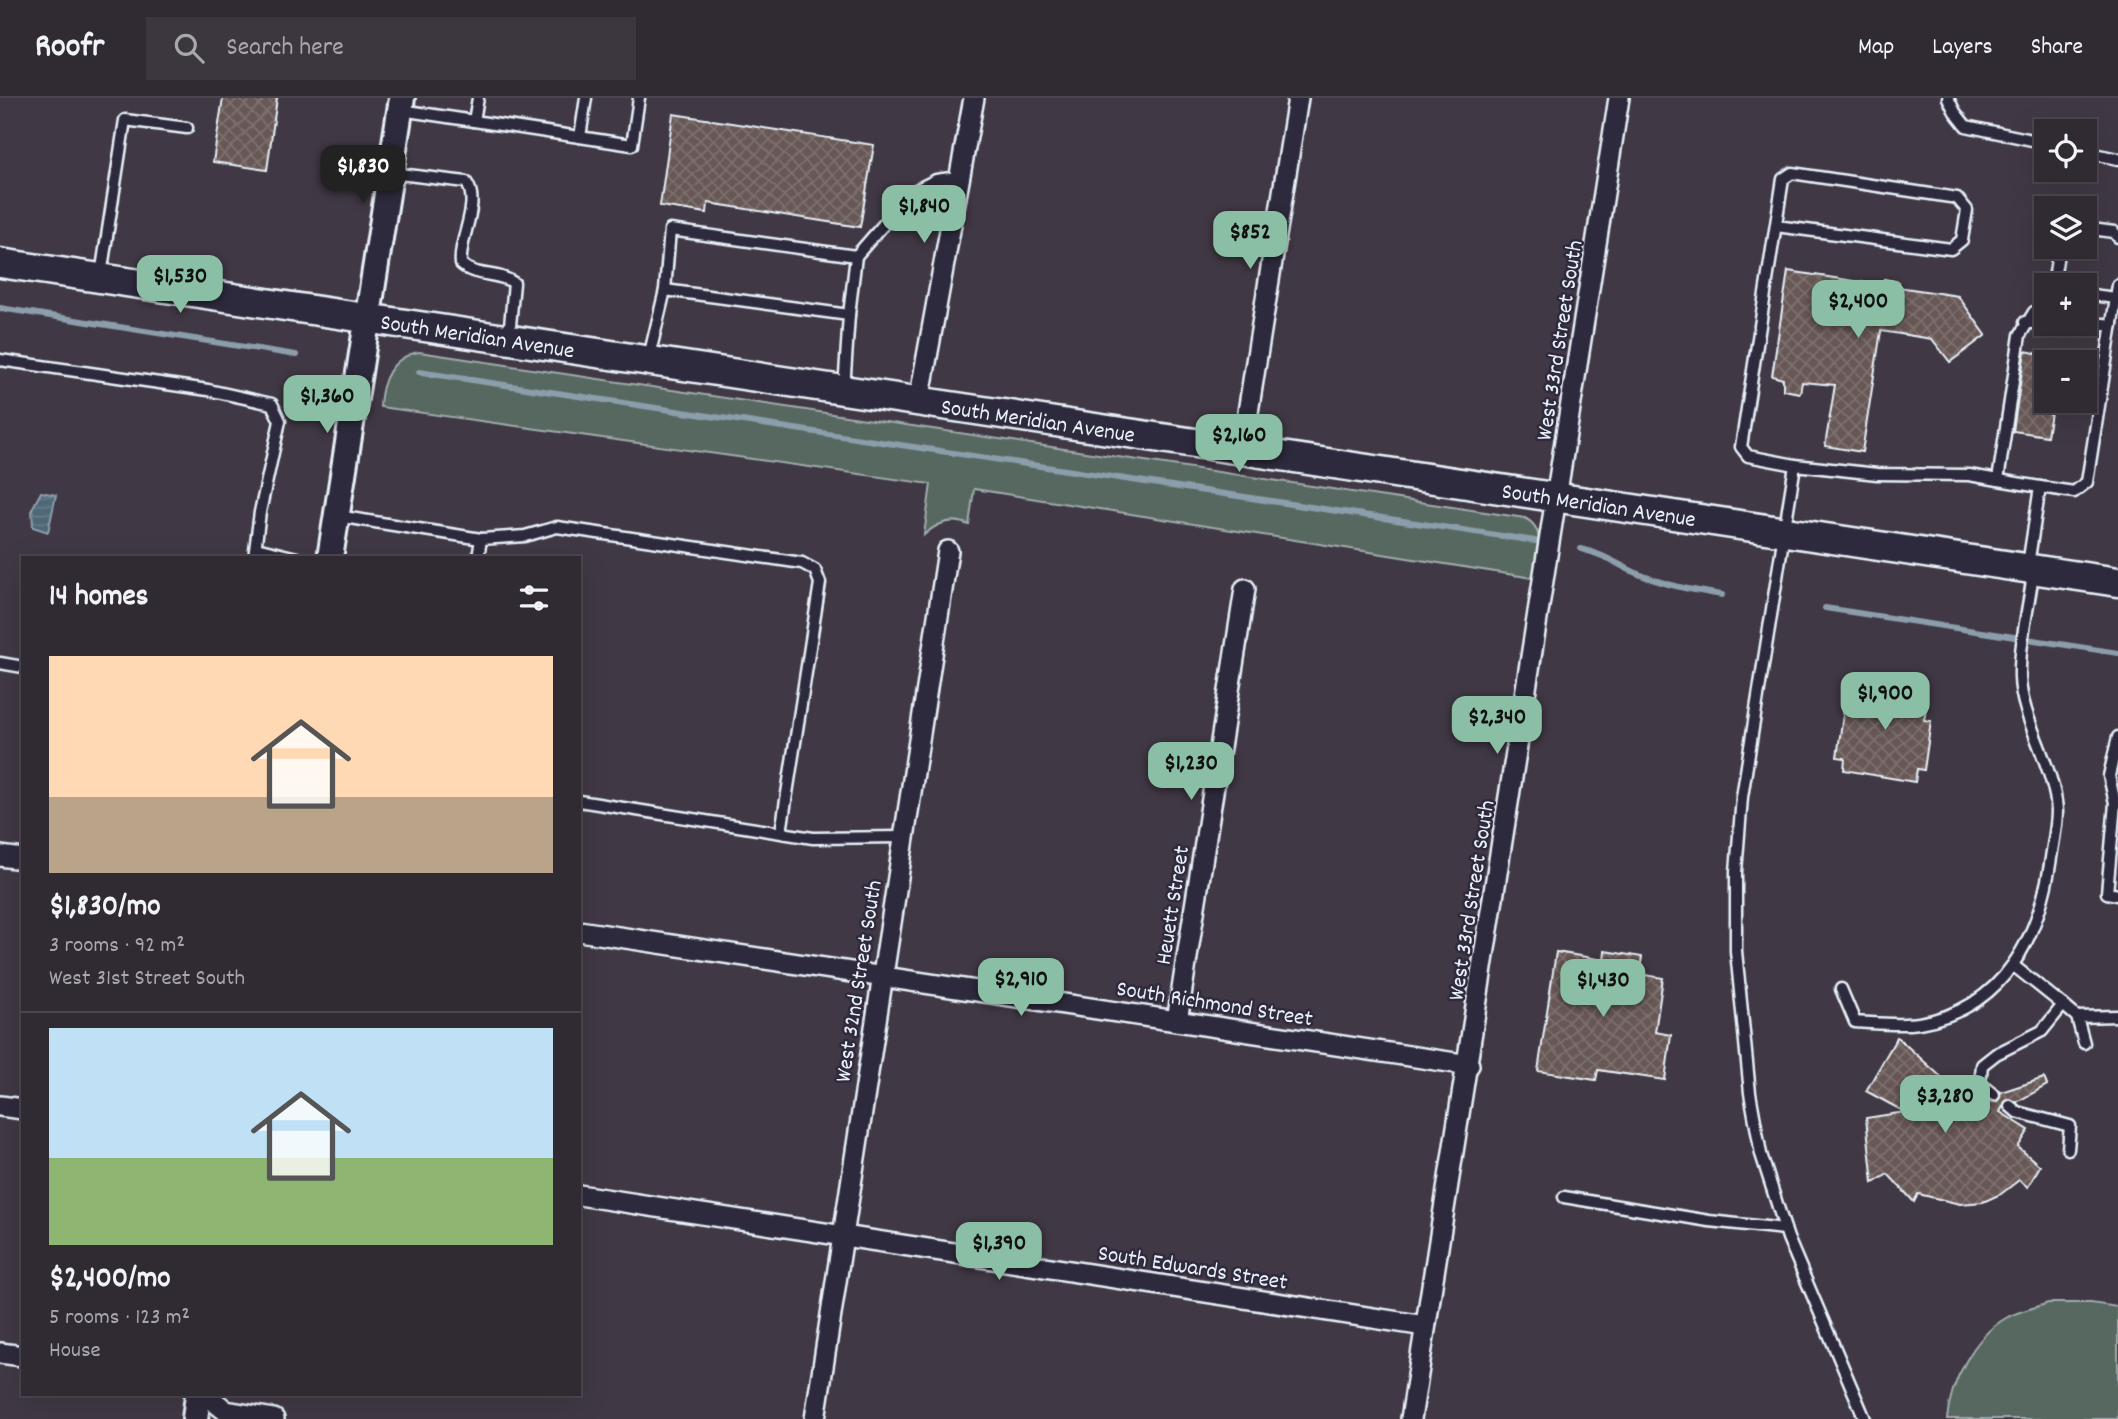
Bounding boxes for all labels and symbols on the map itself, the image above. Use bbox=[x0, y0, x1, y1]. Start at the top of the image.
pin: $1,830 bbox=[306, 146, 420, 205]
pin: $1,840 bbox=[867, 186, 981, 245]
pin: $852 bbox=[1209, 212, 1291, 271]
street label: West 33rd Street South bbox=[1529, 238, 1594, 443]
pin: $1,530 bbox=[123, 256, 237, 315]
pin: $2,400 bbox=[1801, 280, 1915, 340]
street label: South Meridian Avenue bbox=[378, 308, 576, 369]
pin: $1,360 bbox=[270, 376, 384, 435]
street label: South Meridian Avenue bbox=[939, 392, 1137, 454]
pin: $2,160 bbox=[1182, 414, 1296, 474]
street label: South Meridian Avenue bbox=[1499, 476, 1698, 538]
pin: $1,900 bbox=[1828, 672, 1942, 732]
pin: $2,340 bbox=[1440, 696, 1554, 756]
pin: $1,230 bbox=[1134, 742, 1248, 802]
street label: West 33rd Street South bbox=[1441, 798, 1506, 1003]
street label: Heuett Street bbox=[1149, 844, 1200, 967]
street label: West 32nd Street South bbox=[828, 878, 893, 1085]
pin: $2,910 bbox=[964, 958, 1078, 1018]
pin: $1,430 bbox=[1546, 960, 1660, 1019]
street label: South Richmond Street bbox=[1114, 974, 1315, 1037]
pin: $3,280 bbox=[1888, 1076, 2002, 1135]
pin: $1,390 bbox=[942, 1222, 1056, 1282]
street label: South Edwards Street bbox=[1095, 1238, 1290, 1301]

